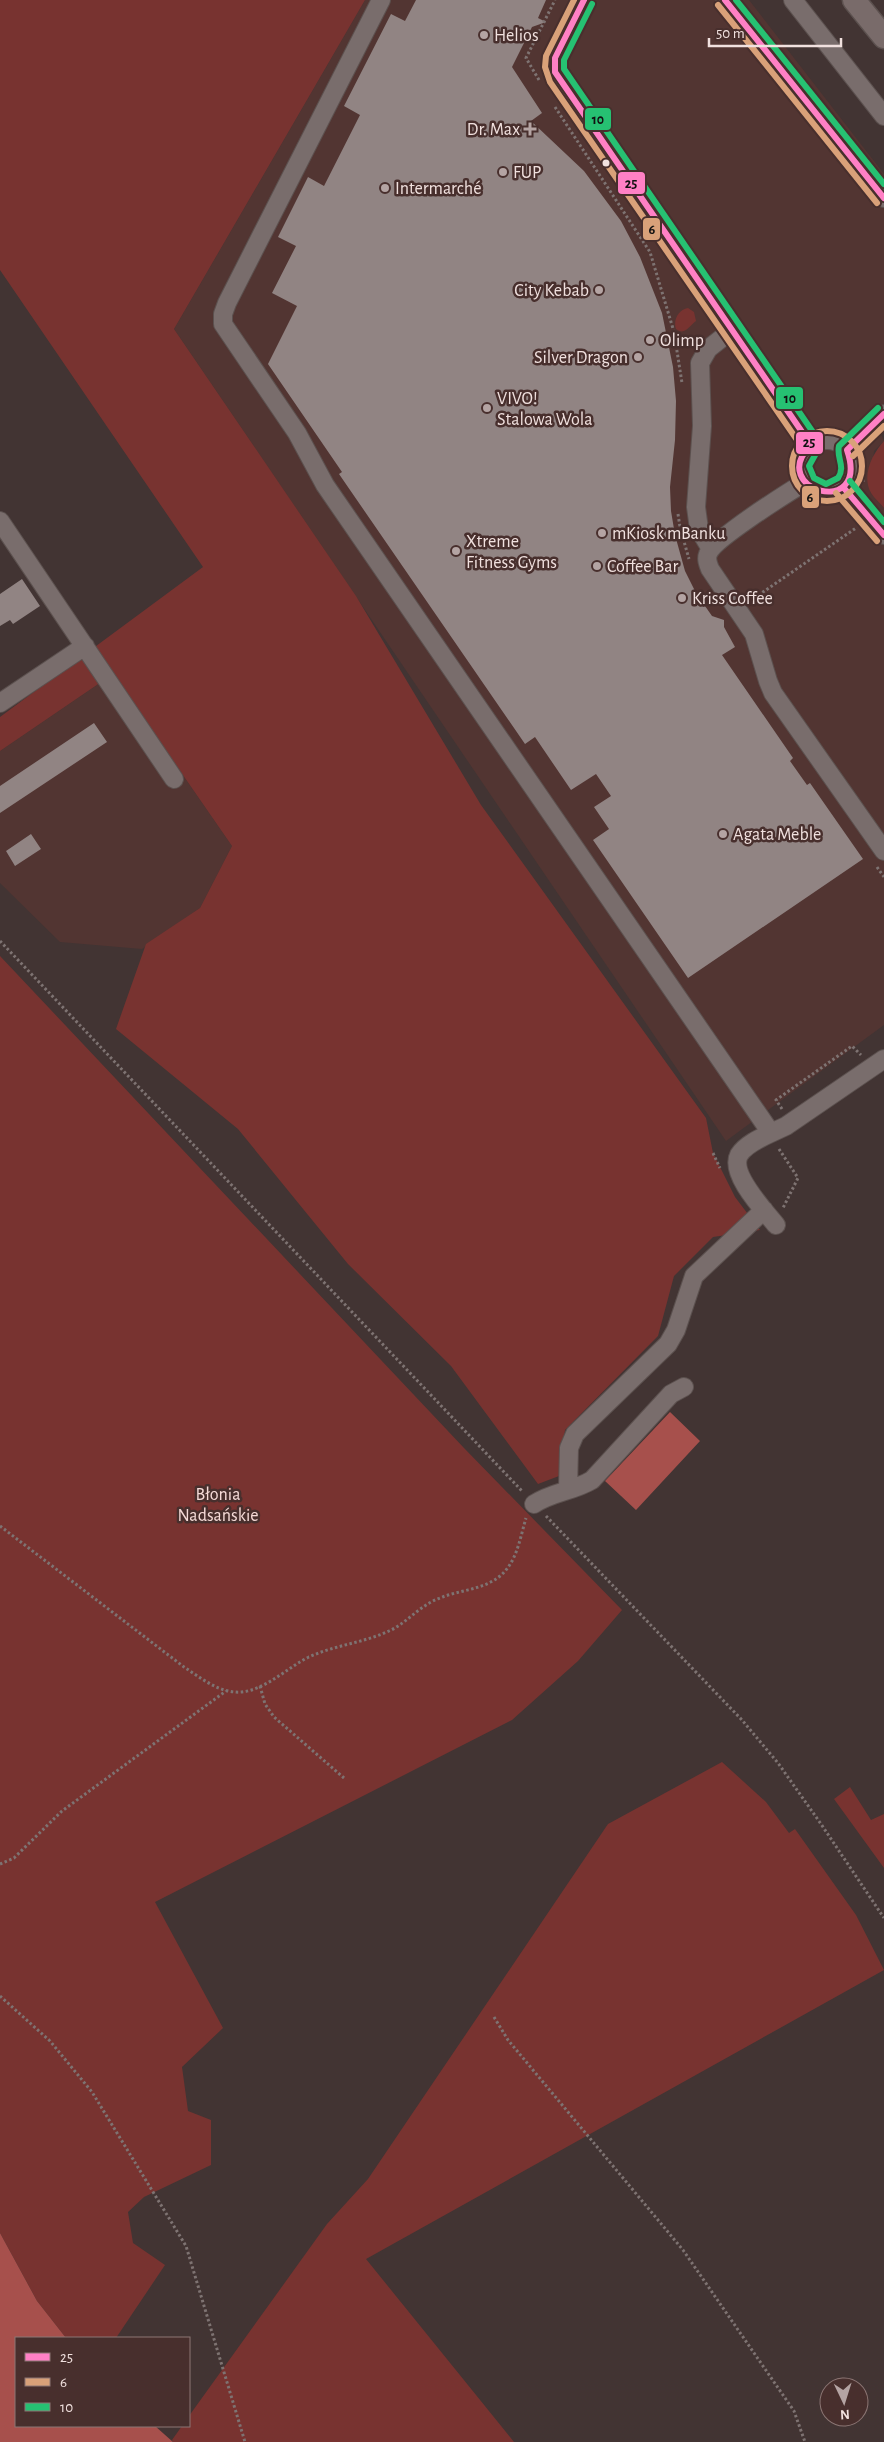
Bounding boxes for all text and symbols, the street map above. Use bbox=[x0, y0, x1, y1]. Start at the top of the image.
scale bar bbox=[709, 15, 842, 47]
text: 50 m bbox=[716, 26, 745, 41]
place label: Helios bbox=[494, 27, 539, 45]
marker: Helios bbox=[478, 29, 490, 41]
line badge: 10 bbox=[584, 107, 612, 131]
text: 10 bbox=[592, 113, 604, 127]
place label: Dr. Max bbox=[467, 121, 520, 139]
marker: Dr. Max bbox=[524, 123, 536, 135]
unlabelled marker bbox=[601, 158, 611, 168]
place label: FUP bbox=[513, 164, 541, 182]
marker: FUP bbox=[497, 166, 509, 178]
line badge: 25 bbox=[617, 171, 646, 195]
text: 25 bbox=[625, 177, 637, 191]
place label: Intermarché bbox=[395, 180, 481, 198]
marker: Intermarché bbox=[379, 182, 391, 194]
line badge: 6 bbox=[642, 217, 661, 241]
text: 6 bbox=[649, 223, 656, 237]
place label: City Kebab bbox=[514, 282, 589, 300]
marker: City Kebab bbox=[593, 284, 605, 296]
place label: Olimp bbox=[660, 332, 704, 350]
marker: Olimp bbox=[644, 334, 656, 346]
place label: Silver Dragon bbox=[534, 349, 628, 367]
marker: Silver Dragon bbox=[632, 351, 644, 363]
line badge: 10 bbox=[775, 386, 804, 410]
place label: VIVO! Stalowa Wola bbox=[497, 390, 593, 429]
text: 10 bbox=[784, 392, 796, 406]
marker: VIVO! Stalowa Wola bbox=[481, 402, 493, 414]
line badge: 25 bbox=[795, 431, 824, 455]
text: 25 bbox=[803, 436, 815, 450]
line badge: 6 bbox=[801, 485, 820, 509]
text: 6 bbox=[807, 491, 814, 505]
place label: mKiosk mBanku bbox=[612, 525, 725, 543]
marker: mKiosk mBanku bbox=[596, 527, 608, 539]
place label: Xtreme Fitness Gyms bbox=[466, 533, 557, 572]
marker: Xtreme Fitness Gyms bbox=[450, 545, 462, 557]
place label: Coffee Bar bbox=[607, 558, 678, 576]
marker: Coffee Bar bbox=[591, 560, 603, 572]
place label: Kriss Coffee bbox=[692, 590, 773, 608]
marker: Kriss Coffee bbox=[676, 592, 688, 604]
place label: Agata Meble bbox=[733, 826, 821, 844]
marker: Agata Meble bbox=[717, 828, 729, 840]
park label: Błonia Nadsańskie bbox=[177, 1486, 259, 1525]
legend bbox=[15, 2337, 190, 2427]
text: 25 bbox=[60, 2350, 73, 2365]
text: 6 bbox=[60, 2375, 67, 2390]
north arrow bbox=[819, 2377, 869, 2427]
text: 10 bbox=[60, 2400, 73, 2415]
text: N bbox=[839, 2407, 850, 2421]

